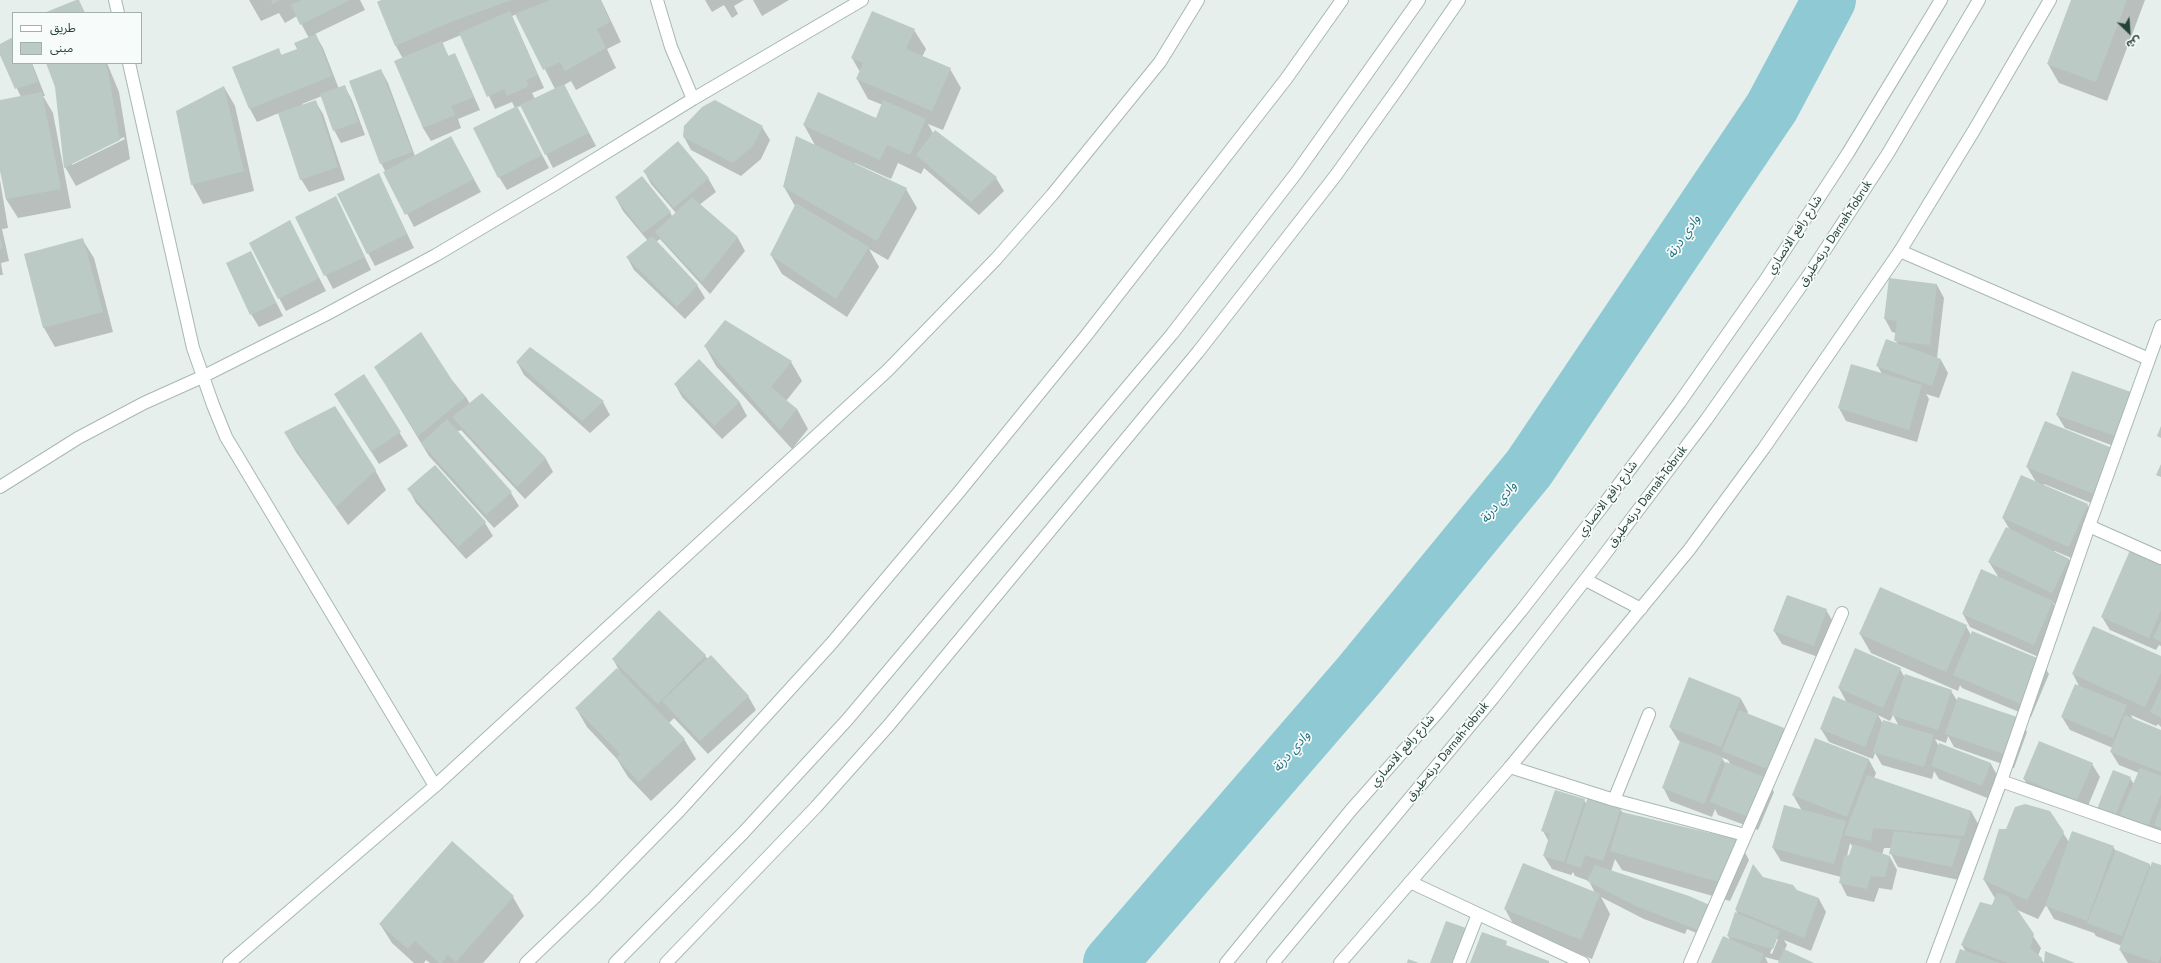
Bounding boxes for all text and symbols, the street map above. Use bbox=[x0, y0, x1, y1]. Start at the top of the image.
legend bbox=[12, 12, 142, 64]
north arrow bbox=[2109, 12, 2149, 52]
text: طريق bbox=[50, 19, 76, 37]
text: ش bbox=[2124, 32, 2144, 53]
text: مبنى bbox=[50, 39, 73, 57]
street label: درنه-طبرق Darnah-Tobruk bbox=[1796, 178, 1876, 290]
street label: شارع رافع الانصاري bbox=[1764, 193, 1826, 277]
water label: وادي درنة bbox=[1664, 212, 1704, 262]
street label: درنه-طبرق Darnah-Tobruk bbox=[1605, 443, 1691, 551]
street label: شارع رافع الانصاري bbox=[1575, 458, 1641, 540]
water label: وادي درنة bbox=[1477, 479, 1521, 527]
street label: درنه-طبرق Darnah-Tobruk bbox=[1404, 700, 1492, 804]
street label: شارع رافع الانصاري bbox=[1368, 712, 1438, 790]
water label: وادي درنة bbox=[1270, 728, 1314, 776]

